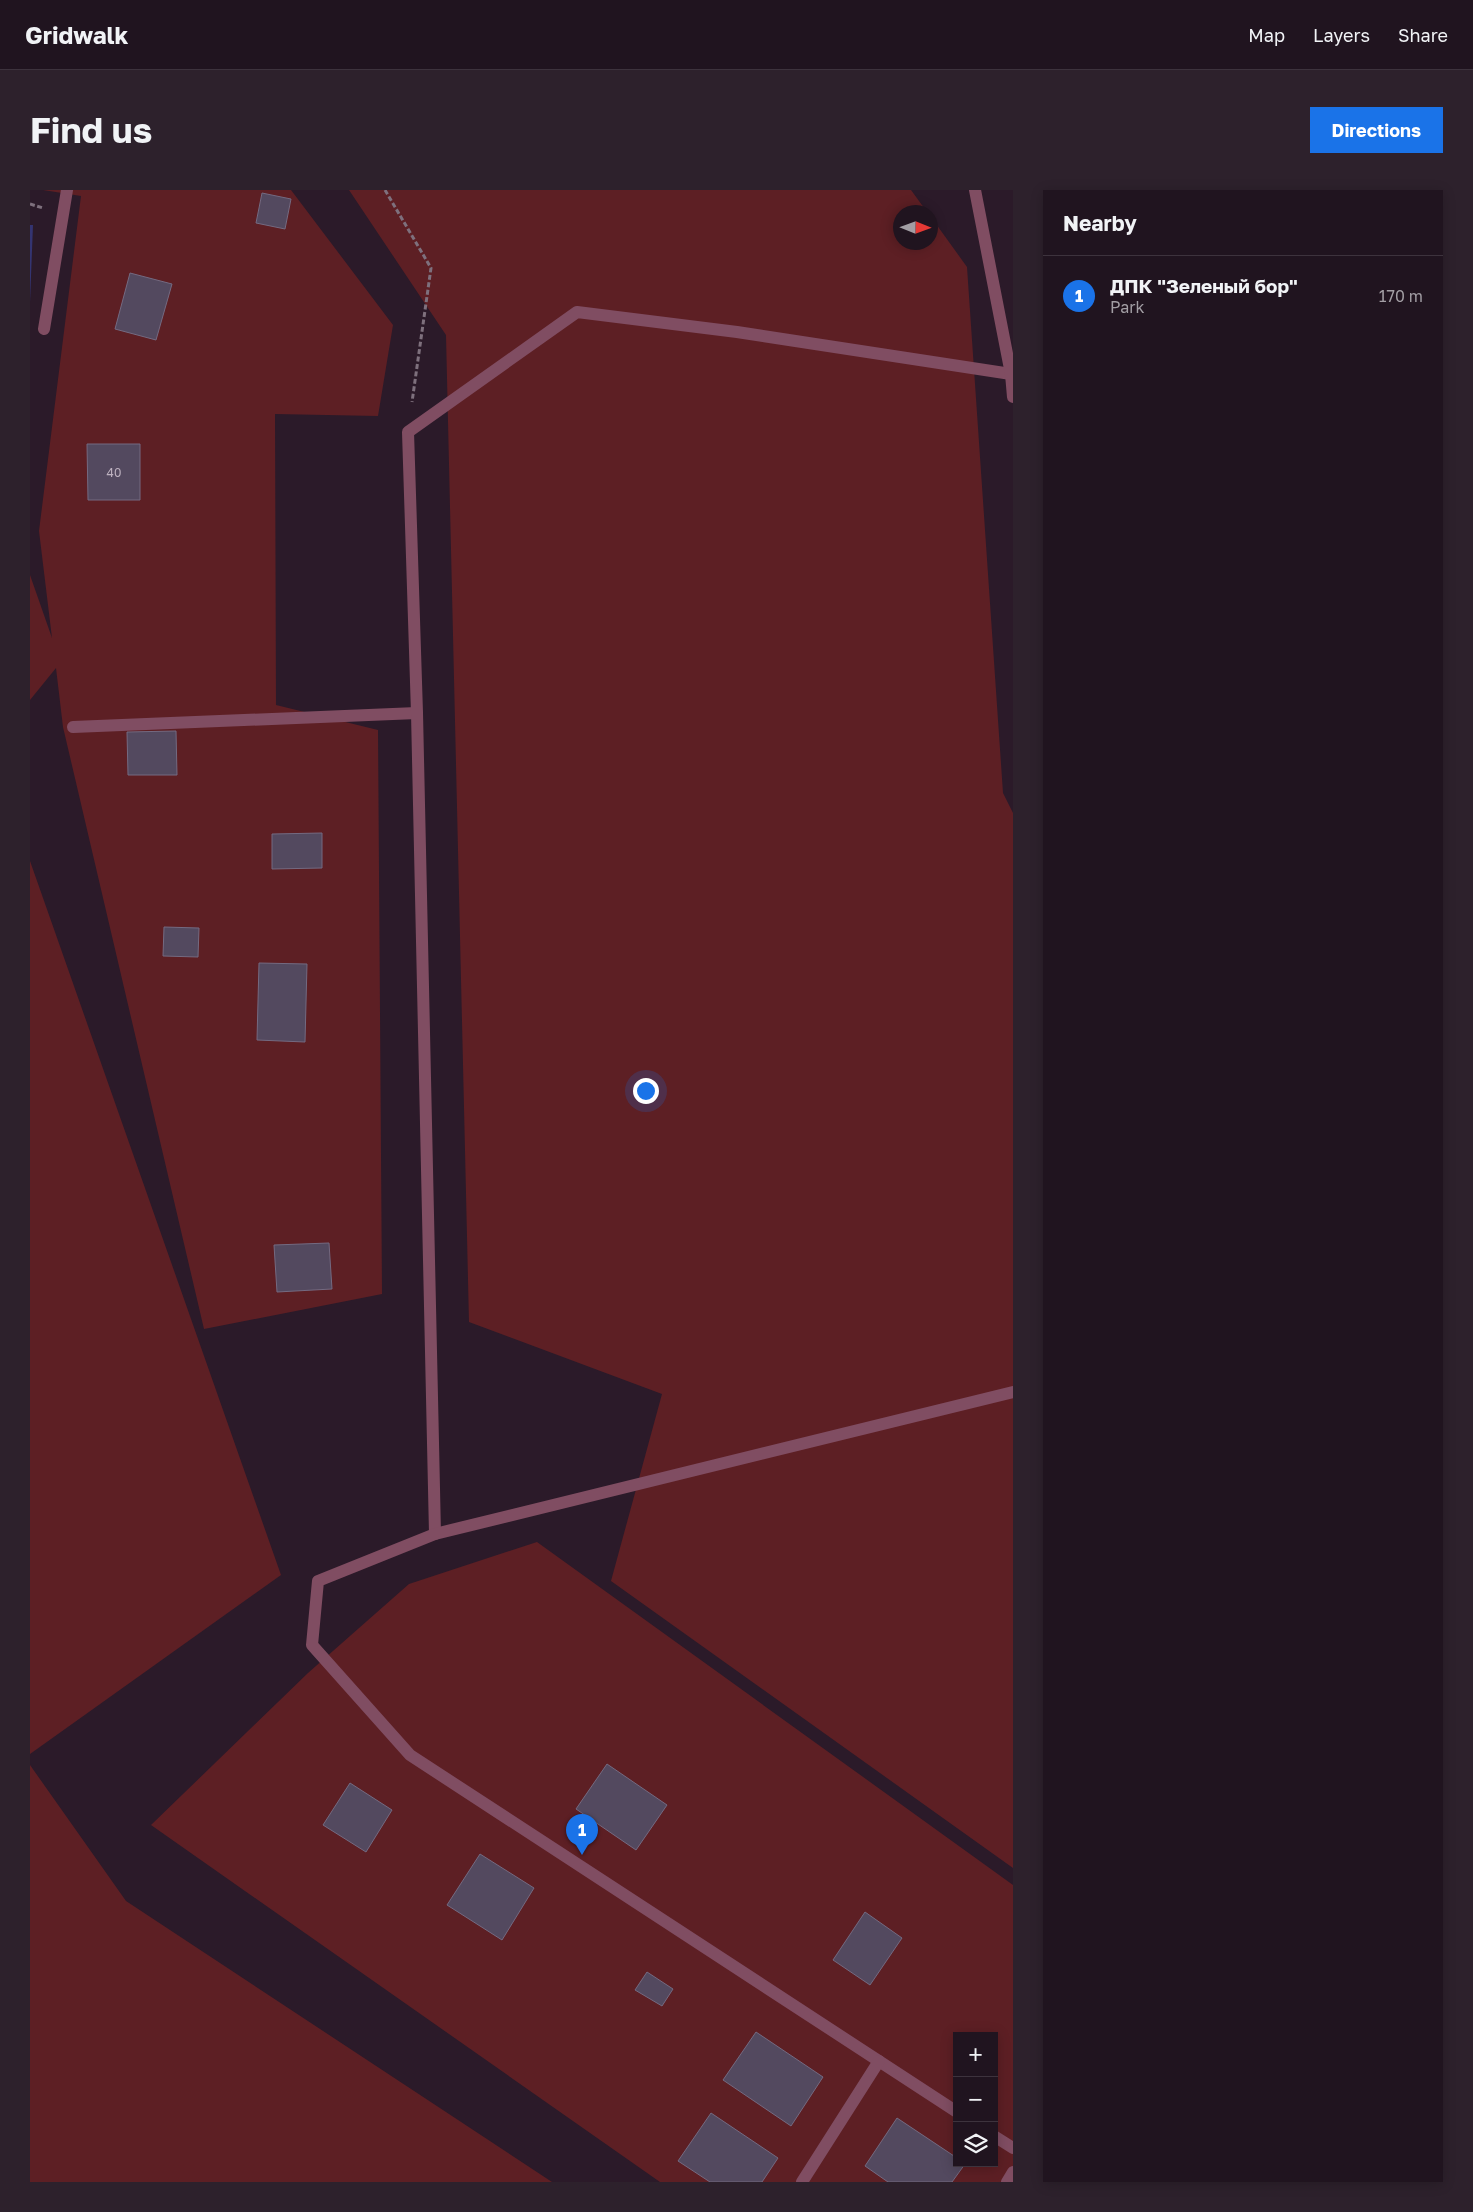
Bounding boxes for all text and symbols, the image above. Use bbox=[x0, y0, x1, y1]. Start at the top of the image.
text: Gridwalk bbox=[25, 20, 129, 49]
text: Map bbox=[1248, 24, 1285, 46]
text: Layers bbox=[1313, 24, 1370, 46]
text: Share bbox=[1398, 24, 1448, 46]
button: Directions bbox=[1310, 107, 1443, 153]
text: Find us bbox=[30, 109, 152, 151]
north arrow bbox=[893, 205, 938, 250]
text: Nearby bbox=[1063, 210, 1137, 236]
text: ДПК "Зеленый бор" bbox=[1110, 274, 1298, 297]
text: 1 bbox=[1075, 286, 1083, 306]
text: 170 m bbox=[1379, 286, 1423, 306]
text: Park bbox=[1110, 297, 1145, 317]
house number: 40 bbox=[107, 465, 121, 480]
your location bbox=[633, 1078, 659, 1104]
pin: 1 bbox=[566, 1814, 598, 1855]
map controls bbox=[953, 2032, 998, 2167]
button: + bbox=[953, 2032, 998, 2077]
button: − bbox=[953, 2077, 998, 2122]
button: layers bbox=[953, 2122, 998, 2167]

